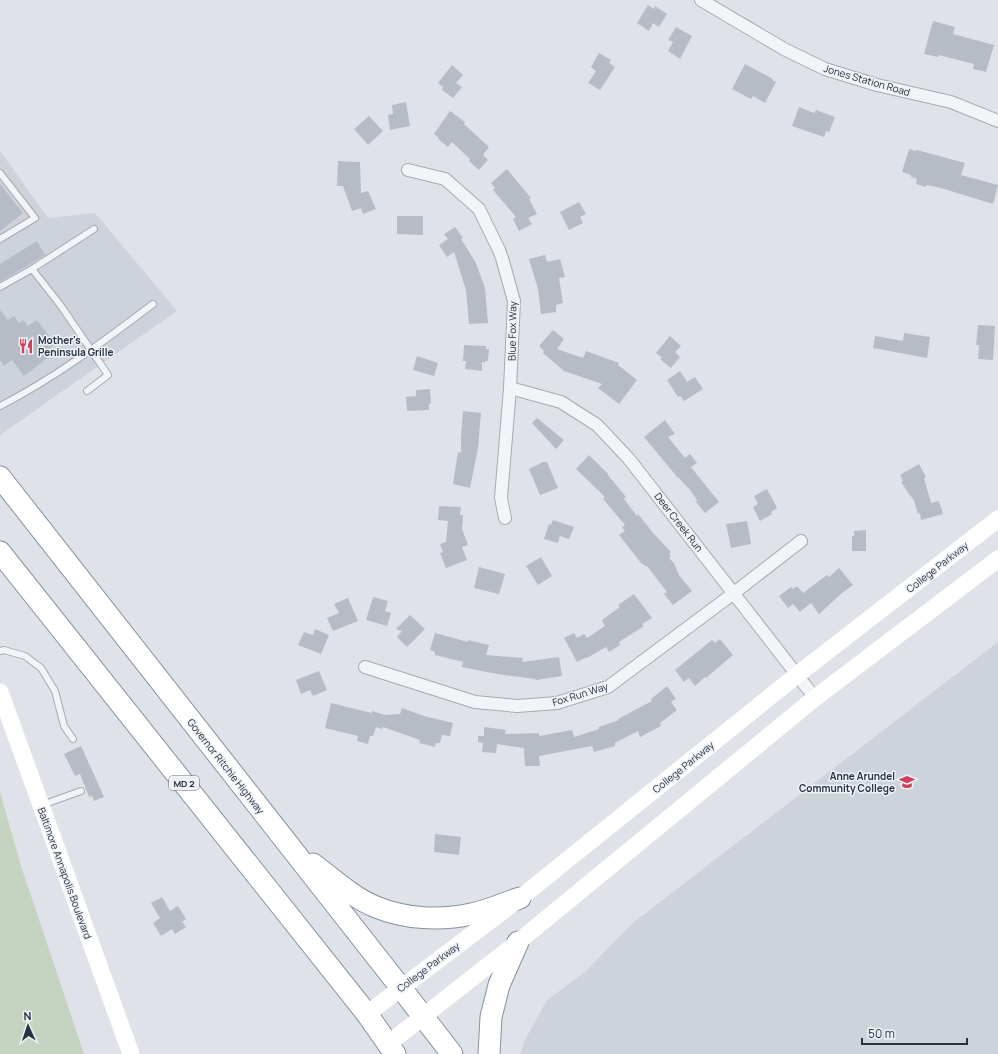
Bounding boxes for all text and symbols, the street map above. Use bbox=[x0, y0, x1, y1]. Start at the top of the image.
street label: Jones Station Road bbox=[822, 61, 912, 99]
street label: Blue Fox Way bbox=[504, 300, 520, 361]
place label: Mother's Peninsula Grille bbox=[38, 333, 113, 359]
restaurant icon: Mother's Peninsula Grille bbox=[17, 337, 35, 355]
street label: Deer Creek Run bbox=[651, 490, 707, 555]
street label: College Parkway bbox=[903, 538, 972, 596]
street label: Fox Run Way bbox=[550, 679, 610, 709]
street label: Governor Ritchie Highway bbox=[184, 715, 268, 817]
street label: College Parkway bbox=[649, 737, 717, 796]
place label: Anne Arundel Community College bbox=[799, 769, 895, 795]
school or university icon: Anne Arundel Community College bbox=[898, 773, 916, 791]
road number: MD 2 bbox=[169, 776, 199, 790]
street label: Baltimore Annapolis Boulevard bbox=[35, 805, 95, 941]
street label: College Parkway bbox=[394, 938, 463, 995]
north arrow bbox=[8, 1006, 48, 1046]
text: N bbox=[23, 1008, 32, 1023]
scale bar bbox=[862, 1020, 967, 1046]
text: 50 m bbox=[868, 1025, 895, 1042]

